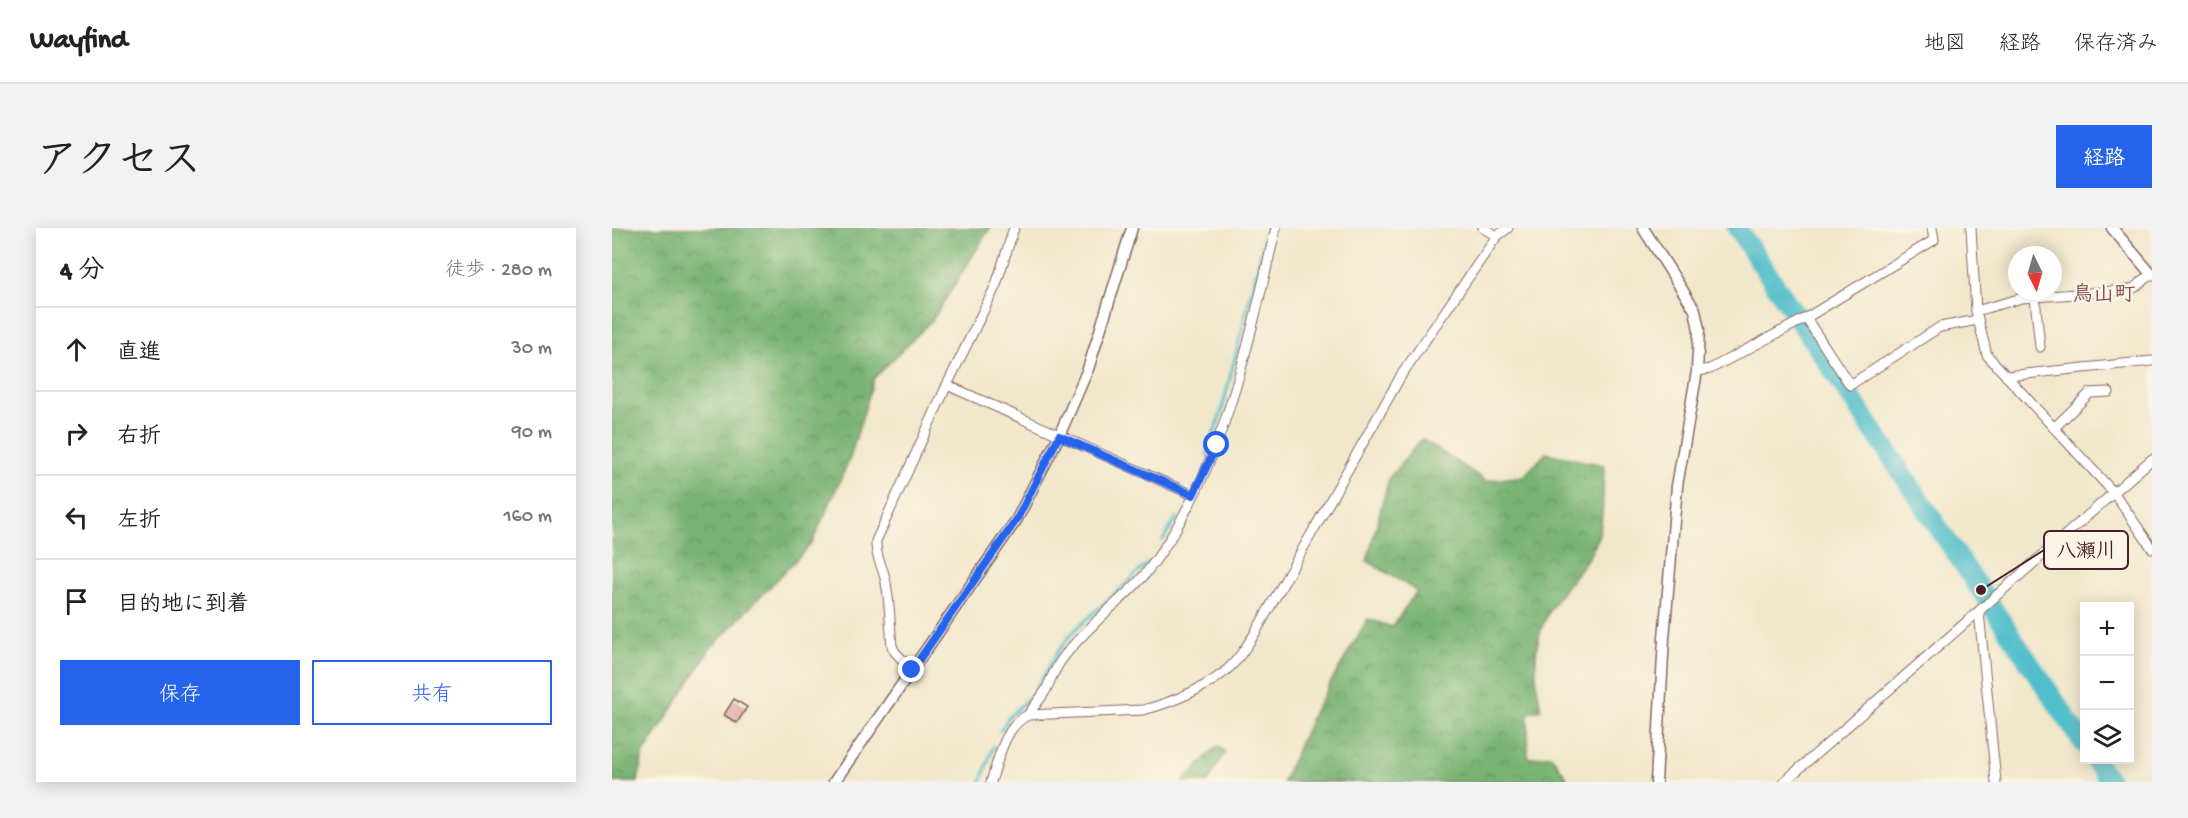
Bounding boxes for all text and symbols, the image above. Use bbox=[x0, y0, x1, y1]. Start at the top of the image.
text: Wayfind bbox=[30, 25, 127, 58]
text: 地図 bbox=[1924, 33, 1966, 58]
text: 経路 bbox=[1999, 33, 2041, 58]
text: 保存済み bbox=[2074, 33, 2158, 58]
button: 経路 bbox=[2056, 125, 2152, 188]
text: アクセス bbox=[36, 140, 201, 189]
north arrow bbox=[2008, 246, 2062, 300]
text: 4 分 bbox=[60, 257, 104, 288]
text: 徒歩 · 280 m bbox=[445, 260, 552, 283]
district label: 鳥山町 bbox=[2073, 282, 2136, 309]
icon: ahead bbox=[60, 333, 93, 366]
text: 30 m bbox=[511, 338, 552, 361]
text: 直進 bbox=[117, 341, 161, 367]
icon: right bbox=[60, 417, 93, 450]
text: 90 m bbox=[512, 422, 552, 445]
text: 右折 bbox=[117, 425, 161, 451]
route start bbox=[1203, 431, 1229, 457]
icon: left bbox=[60, 501, 93, 534]
text: 160 m bbox=[503, 506, 552, 529]
text: 左折 bbox=[117, 509, 161, 535]
callout: 八瀬川 bbox=[2044, 531, 2128, 569]
text: 八瀬川 bbox=[2056, 540, 2116, 565]
icon: arrive bbox=[60, 585, 93, 618]
text: 目的地に到着 bbox=[117, 593, 249, 619]
map controls bbox=[2080, 602, 2134, 764]
button: + bbox=[2080, 602, 2134, 656]
route end bbox=[898, 656, 924, 682]
button: − bbox=[2080, 656, 2134, 710]
button: 保存 bbox=[60, 660, 300, 725]
button: 共有 bbox=[312, 660, 552, 725]
button: layers bbox=[2080, 710, 2134, 764]

